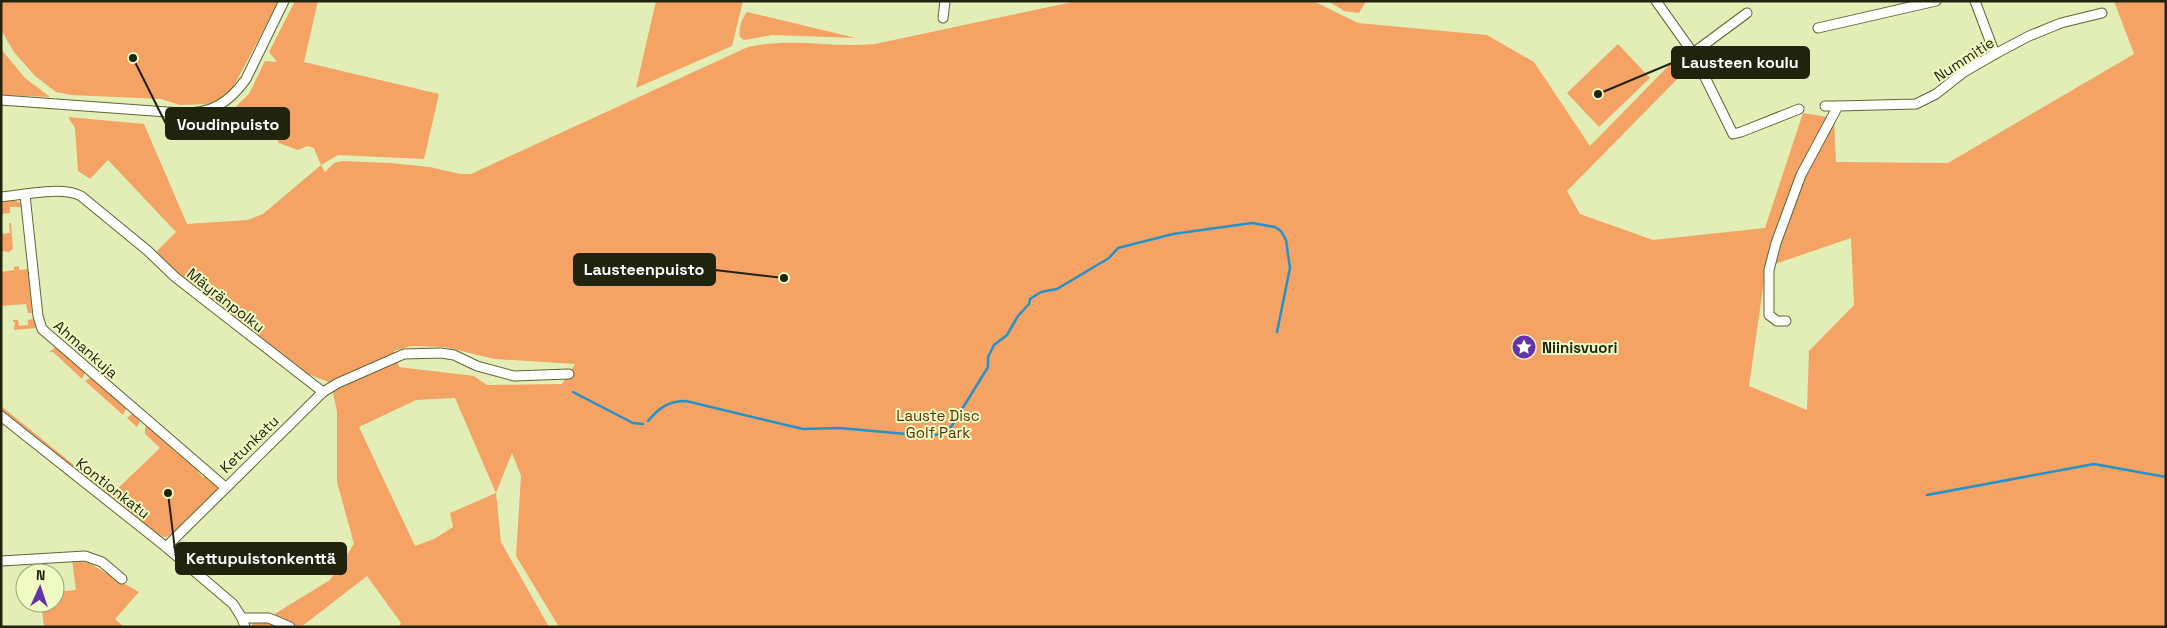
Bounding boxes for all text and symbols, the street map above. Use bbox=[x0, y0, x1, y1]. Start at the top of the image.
street label: Nummitie bbox=[1930, 32, 1998, 86]
callout: Lausteen koulu bbox=[1672, 47, 1809, 78]
text: Lausteen koulu bbox=[1681, 52, 1799, 73]
callout: Voudinpuisto bbox=[166, 108, 289, 139]
text: Voudinpuisto bbox=[177, 114, 280, 135]
callout: Lausteenpuisto bbox=[574, 254, 715, 285]
text: Lausteenpuisto bbox=[584, 259, 704, 280]
street label: Mäyränpolku bbox=[183, 264, 269, 336]
street label: Ahmankuja bbox=[50, 316, 122, 382]
place icon: Niinisvuori bbox=[1511, 334, 1537, 360]
place label: Niinisvuori bbox=[1542, 338, 1617, 357]
park label: Lauste Disc Golf Park bbox=[896, 406, 980, 442]
street label: Ketunkatu bbox=[215, 411, 283, 477]
street label: Kontionkatu bbox=[72, 453, 154, 523]
callout: Kettupuistonkenttä bbox=[176, 543, 346, 574]
text: Kettupuistonkenttä bbox=[186, 548, 336, 569]
north arrow bbox=[15, 563, 65, 613]
text: N bbox=[36, 566, 46, 584]

